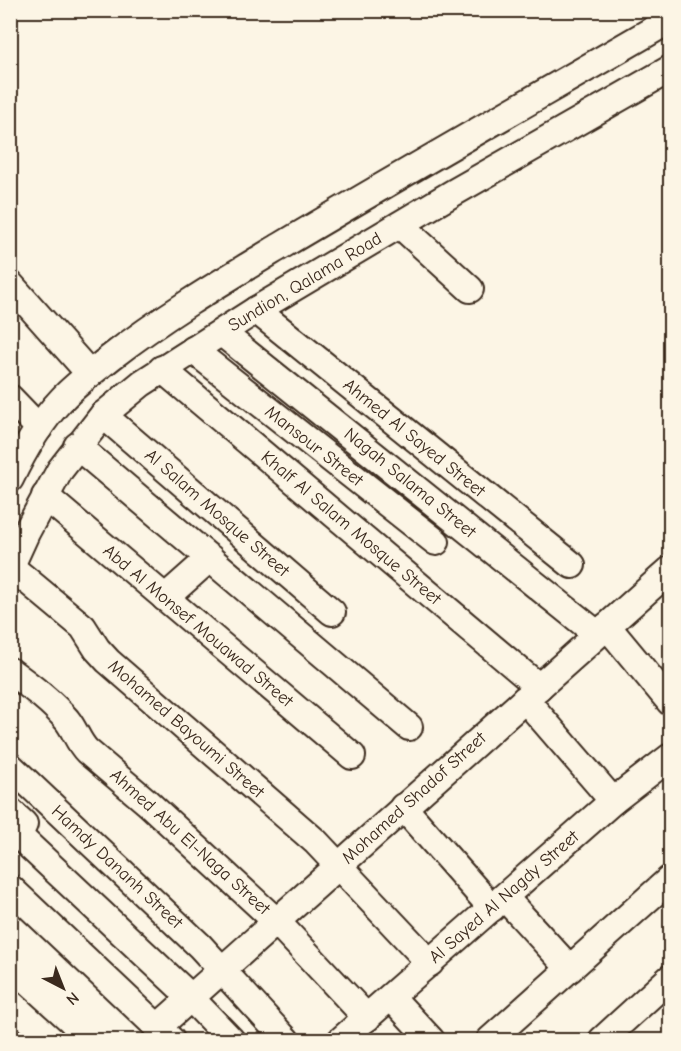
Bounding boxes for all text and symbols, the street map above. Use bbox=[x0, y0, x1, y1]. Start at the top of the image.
street label: Sundion, Qalama Road bbox=[224, 228, 386, 336]
street label: Ahmed Al Sayed Street bbox=[339, 374, 490, 502]
street label: Mansour Street bbox=[261, 401, 368, 491]
street label: Nagah Salama Street bbox=[340, 423, 481, 543]
street label: Al Salam Mosque Street bbox=[141, 445, 294, 582]
street label: Khalf Al Salam Mosque Street bbox=[257, 447, 446, 610]
street label: Abd Al Monsef Mouawad Street bbox=[99, 540, 298, 712]
street label: Mohamed Bayoumi Street bbox=[104, 655, 269, 803]
street label: Mohamed Shadof Street bbox=[338, 727, 491, 868]
street label: Ahmed Abu El-Naga Street bbox=[106, 765, 275, 920]
street label: Hamdy Dananh Street bbox=[47, 801, 187, 934]
street label: Al Sayed Al Nagdy Street bbox=[425, 826, 584, 968]
north arrow bbox=[33, 958, 93, 1018]
text: N bbox=[62, 988, 82, 1009]

